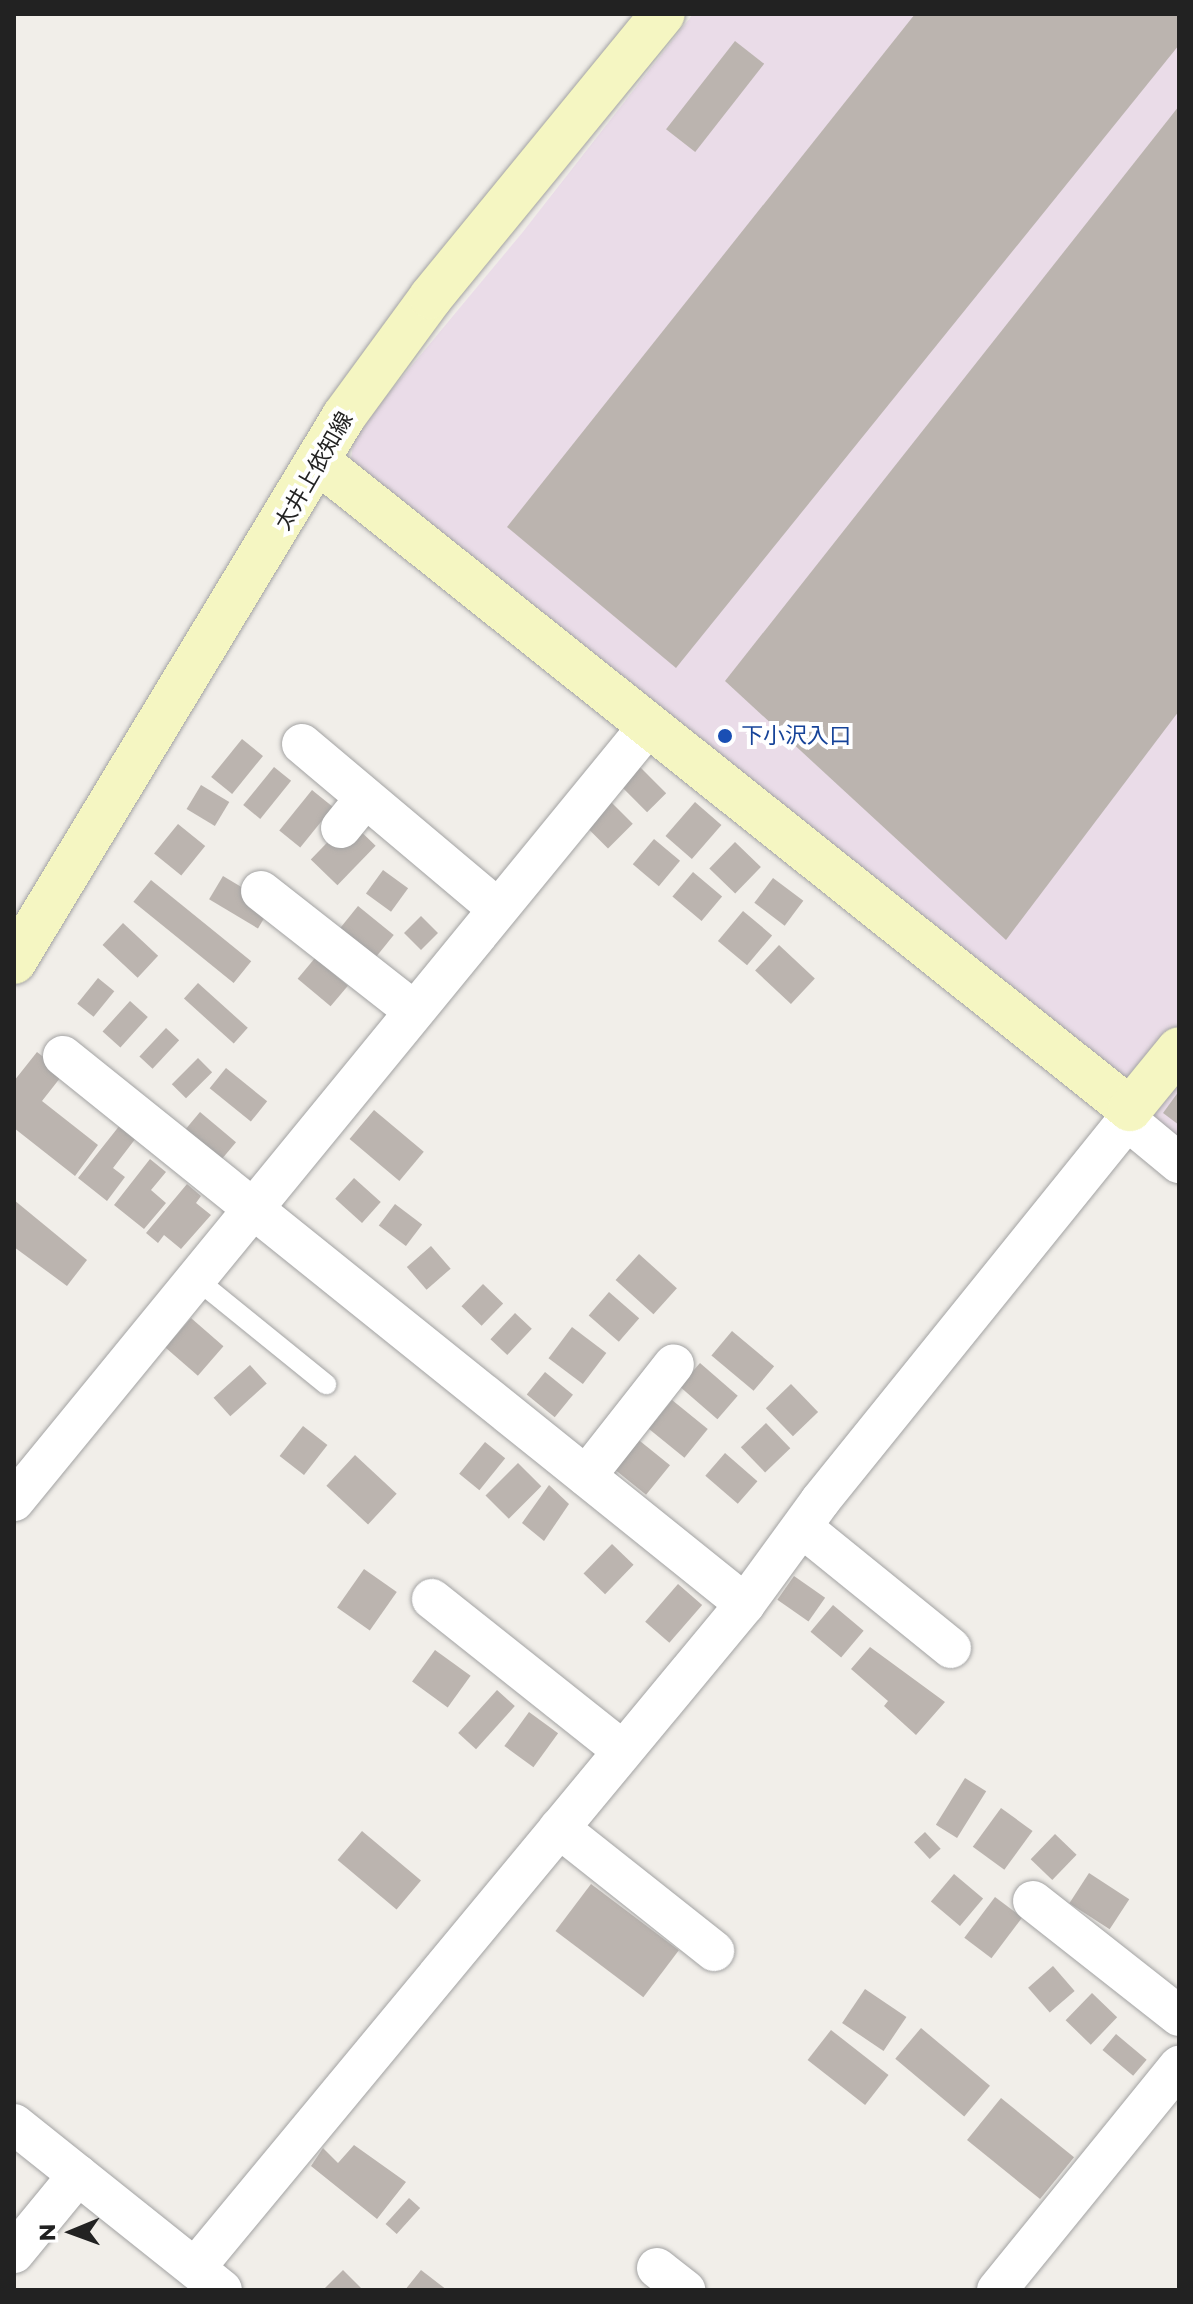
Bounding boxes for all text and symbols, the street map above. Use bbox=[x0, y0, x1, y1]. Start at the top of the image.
street label: 太井上依知線 bbox=[270, 407, 358, 535]
place label: 下小沢入口 bbox=[741, 723, 851, 749]
marker: 下小沢入口 bbox=[716, 727, 734, 745]
north arrow bbox=[32, 2192, 112, 2272]
text: N bbox=[34, 2223, 61, 2242]

